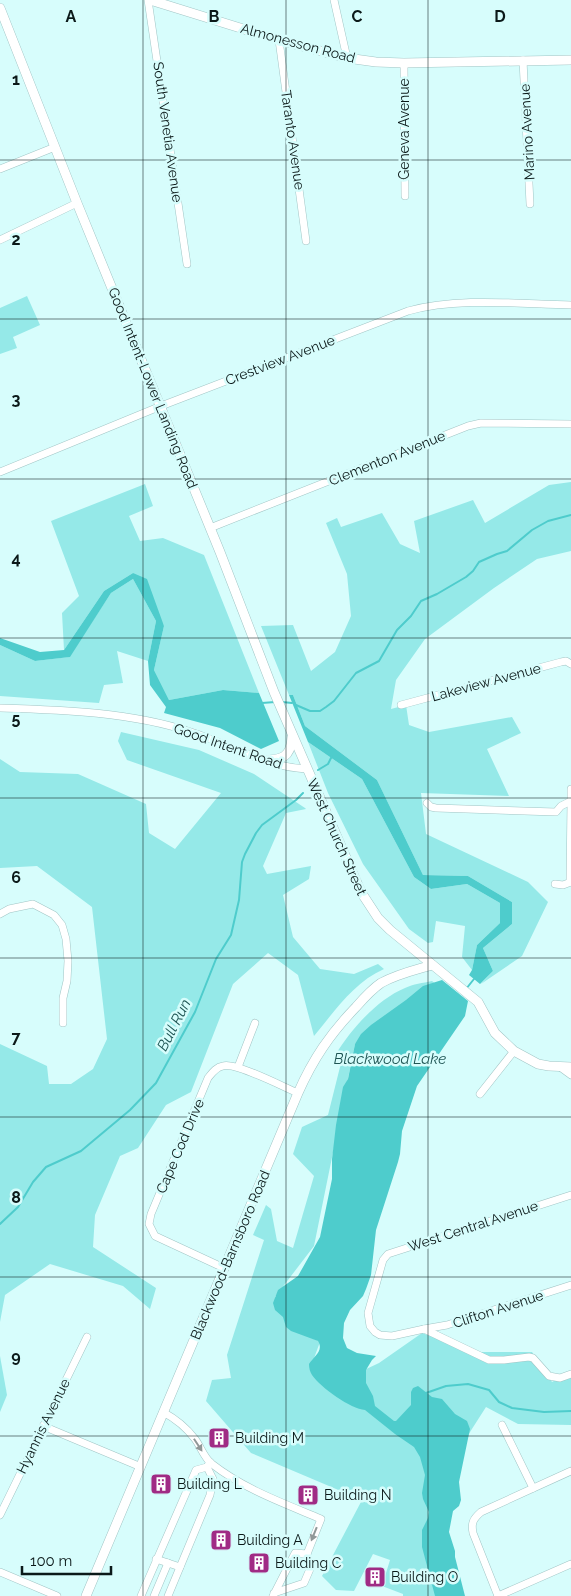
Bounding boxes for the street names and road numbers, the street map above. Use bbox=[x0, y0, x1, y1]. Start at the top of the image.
street label: Almonesson Road bbox=[239, 20, 357, 66]
street label: South Venetia Avenue bbox=[150, 61, 186, 203]
street label: Geneva Avenue bbox=[396, 78, 412, 180]
street label: Marino Avenue bbox=[516, 83, 538, 181]
street label: Taranto Avenue bbox=[278, 89, 308, 191]
street label: Good Intent-Lower Landing Road bbox=[105, 285, 201, 491]
street label: Crestview Avenue bbox=[223, 332, 337, 388]
street label: Clementon Avenue bbox=[326, 427, 448, 489]
street label: Lakeview Avenue bbox=[430, 660, 542, 704]
street label: Good Intent Road bbox=[172, 720, 284, 772]
street label: West Church Street bbox=[304, 776, 370, 898]
street label: Cape Cod Drive bbox=[153, 1096, 207, 1196]
street label: Blackwood-Barnsboro Road bbox=[187, 1168, 273, 1342]
street label: West Central Avenue bbox=[406, 1197, 540, 1255]
street label: Clifton Avenue bbox=[451, 1287, 545, 1331]
street label: Hyannis Avenue bbox=[13, 1376, 73, 1476]

